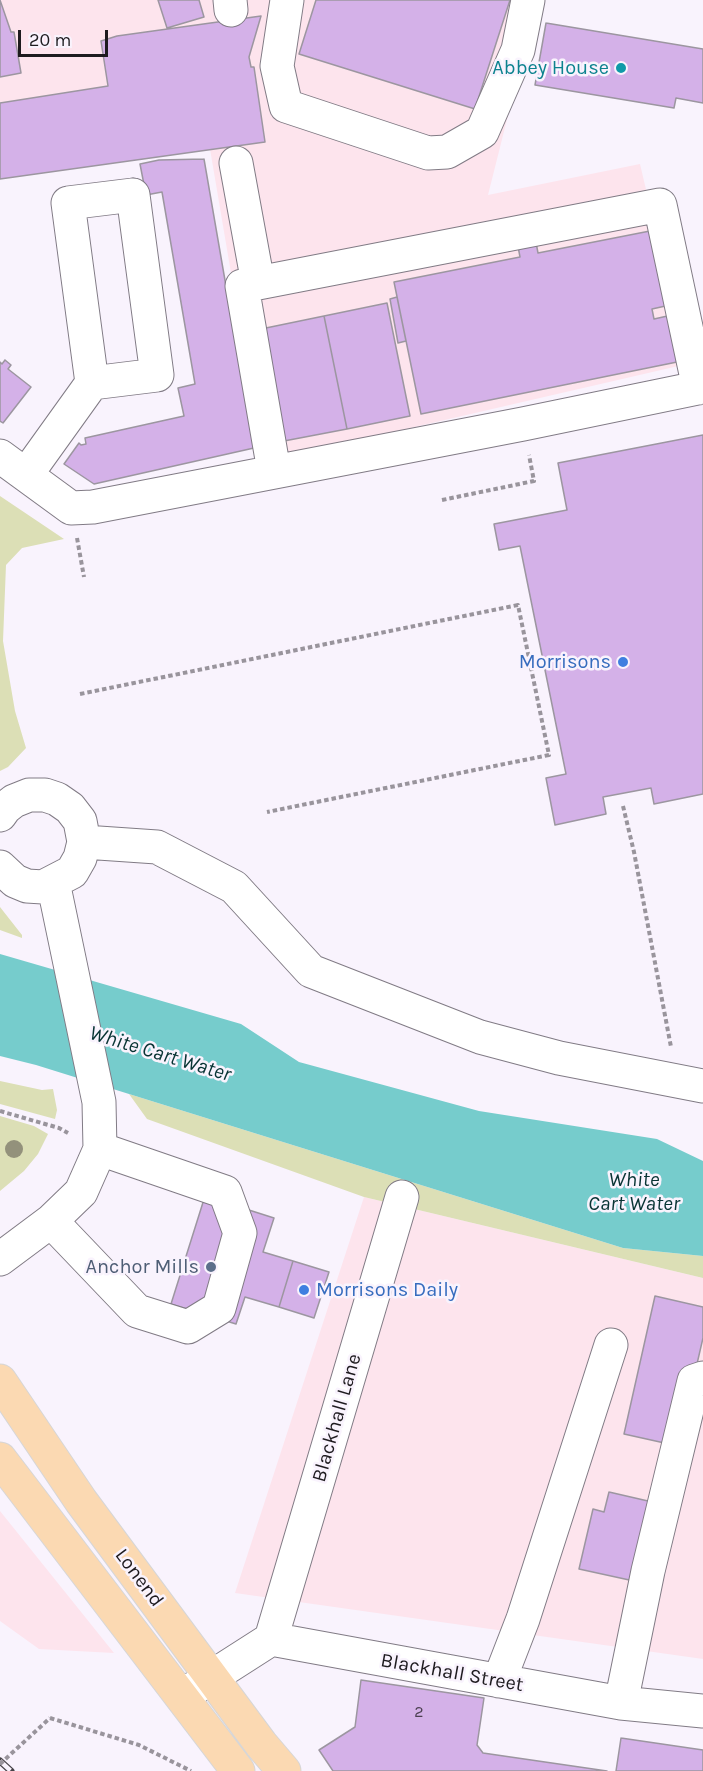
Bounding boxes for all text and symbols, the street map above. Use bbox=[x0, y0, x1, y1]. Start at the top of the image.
scale bar bbox=[21, 18, 111, 56]
text: 20 m bbox=[29, 29, 71, 51]
place label: Abbey House bbox=[492, 56, 609, 80]
marker: Abbey House bbox=[614, 61, 628, 75]
place label: Morrisons bbox=[519, 650, 611, 674]
marker: Morrisons bbox=[616, 655, 630, 669]
water label: White Cart Water bbox=[86, 1020, 234, 1088]
water label: White Cart Water bbox=[588, 1167, 680, 1217]
place label: Anchor Mills bbox=[86, 1255, 199, 1279]
marker: Anchor Mills bbox=[204, 1260, 218, 1274]
place label: Morrisons Daily bbox=[316, 1278, 458, 1302]
marker: Morrisons Daily bbox=[297, 1283, 311, 1297]
street label: Blackhall Lane bbox=[307, 1351, 367, 1485]
street label: Lonend bbox=[109, 1544, 169, 1612]
street label: Blackhall Street bbox=[379, 1649, 525, 1697]
house number: 2 bbox=[414, 1702, 424, 1722]

